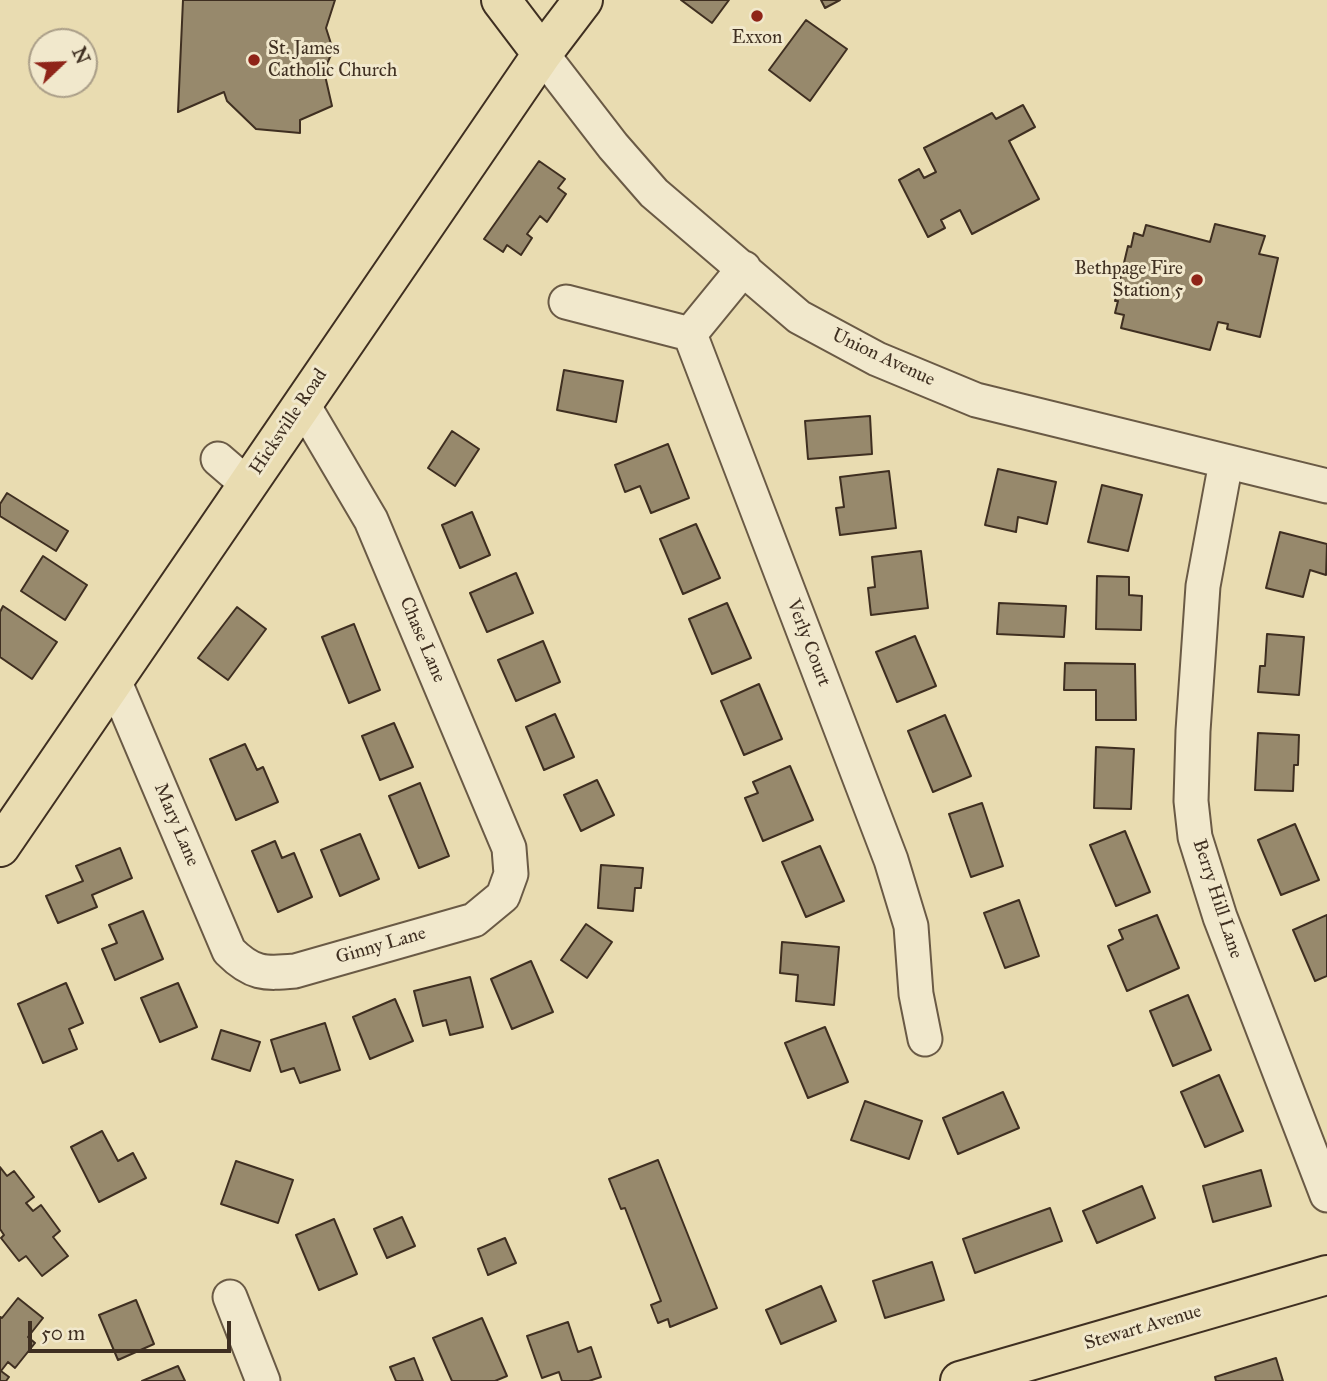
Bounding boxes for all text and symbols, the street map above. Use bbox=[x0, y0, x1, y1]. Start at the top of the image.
marker: Exxon bbox=[749, 8, 765, 24]
place label: Exxon bbox=[732, 27, 782, 49]
north arrow bbox=[28, 28, 98, 98]
place label: St. James Catholic Church bbox=[268, 38, 397, 82]
text: N bbox=[67, 43, 95, 67]
marker: St. James Catholic Church bbox=[246, 52, 262, 68]
place label: Bethpage Fire Station 5 bbox=[1074, 258, 1183, 302]
marker: Bethpage Fire Station 5 bbox=[1189, 272, 1205, 288]
street label: Union Avenue bbox=[828, 324, 938, 392]
street label: Hicksville Road bbox=[245, 365, 333, 479]
street label: Chase Lane bbox=[394, 594, 450, 686]
street label: Verly Court bbox=[781, 596, 835, 690]
street label: Mary Lane bbox=[148, 780, 204, 870]
street label: Berry Hill Lane bbox=[1187, 837, 1247, 961]
street label: Ginny Lane bbox=[333, 922, 429, 970]
street label: Stewart Avenue bbox=[1082, 1300, 1204, 1356]
scale bar bbox=[32, 1308, 234, 1352]
text: 50 m bbox=[41, 1320, 85, 1346]

